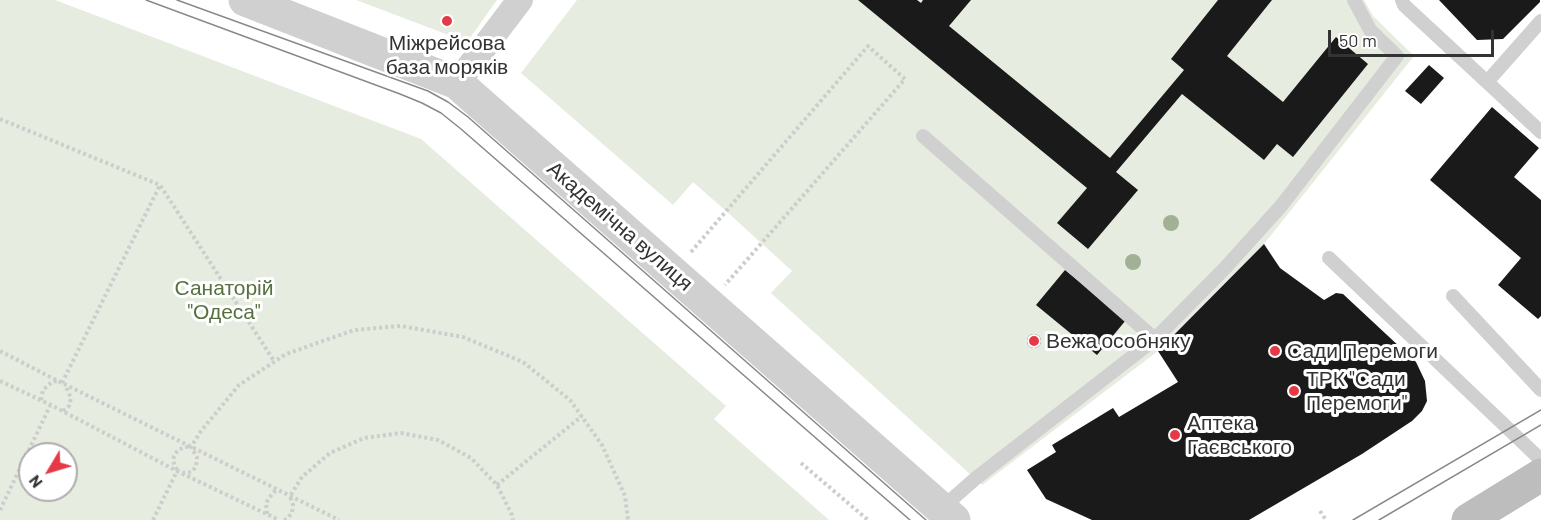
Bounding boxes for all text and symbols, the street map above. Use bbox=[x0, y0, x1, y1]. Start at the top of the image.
marker: Міжрейсова база моряків bbox=[440, 14, 454, 28]
scale bar bbox=[1331, 18, 1498, 56]
text: 50 m bbox=[1339, 29, 1377, 51]
place label: Міжрейсова база моряків bbox=[386, 30, 508, 80]
street label: Академічна вулиця bbox=[542, 156, 698, 296]
park label: Санаторій "Одеса" bbox=[174, 275, 274, 325]
place label: Вежа особняку bbox=[1046, 328, 1190, 354]
marker: Вежа особняку bbox=[1027, 334, 1041, 348]
place label: Сади Перемоги bbox=[1287, 338, 1438, 364]
marker: Сади Перемоги bbox=[1268, 344, 1282, 358]
place label: ТРК "Сади Перемоги" bbox=[1306, 366, 1407, 416]
marker: ТРК "Сади Перемоги" bbox=[1287, 384, 1301, 398]
place label: Аптека Гаєвського bbox=[1187, 410, 1292, 460]
marker: Аптека Гаєвського bbox=[1168, 428, 1182, 442]
north arrow bbox=[18, 442, 78, 502]
text: N bbox=[24, 472, 46, 492]

